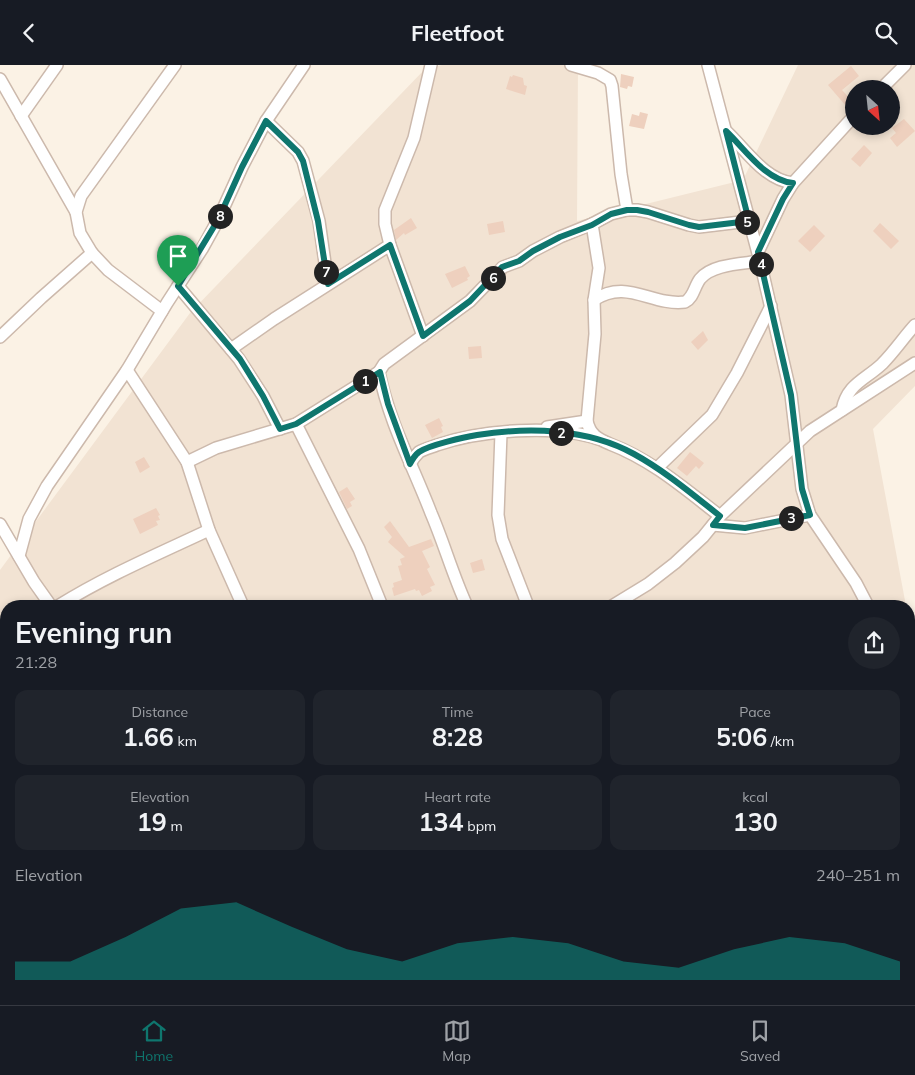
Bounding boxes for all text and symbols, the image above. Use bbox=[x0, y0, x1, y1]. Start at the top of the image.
icon: back bbox=[15, 19, 43, 47]
text: Fleetfoot bbox=[411, 19, 504, 47]
icon: search bbox=[872, 19, 900, 47]
north arrow bbox=[845, 80, 900, 135]
map controls bbox=[845, 80, 900, 135]
pin: 8 bbox=[208, 203, 232, 229]
text: 8 bbox=[216, 207, 225, 225]
pin: 5 bbox=[734, 209, 760, 235]
text: 5 bbox=[743, 213, 752, 231]
pin bbox=[157, 235, 199, 286]
icon: arrive bbox=[164, 242, 192, 270]
pin: 4 bbox=[748, 251, 774, 277]
text: 4 bbox=[757, 255, 766, 273]
pin: 7 bbox=[314, 259, 338, 285]
text: 7 bbox=[322, 263, 331, 281]
pin: 6 bbox=[480, 265, 506, 291]
text: 6 bbox=[489, 269, 498, 287]
pin: 1 bbox=[352, 369, 378, 393]
text: 1 bbox=[361, 372, 370, 390]
pin: 2 bbox=[548, 421, 574, 445]
text: 2 bbox=[557, 424, 566, 442]
pin: 3 bbox=[778, 505, 804, 531]
text: 3 bbox=[787, 509, 796, 527]
text: Evening run bbox=[15, 615, 172, 650]
button: share bbox=[848, 617, 900, 669]
text: 21:28 bbox=[15, 652, 57, 672]
text: Distance bbox=[132, 703, 188, 721]
text: Time bbox=[442, 703, 473, 721]
text: Pace bbox=[739, 703, 771, 721]
text: 1.66 bbox=[123, 721, 174, 752]
text: 8:28 bbox=[432, 721, 483, 752]
text: 5:06 bbox=[716, 721, 767, 752]
text: km bbox=[174, 732, 197, 750]
text: /km bbox=[767, 732, 794, 750]
text: Elevation bbox=[130, 788, 189, 806]
text: Heart rate bbox=[424, 788, 491, 806]
text: kcal bbox=[742, 788, 768, 806]
text: 19 bbox=[137, 806, 167, 837]
text: 134 bbox=[419, 806, 464, 837]
text: 130 bbox=[733, 806, 778, 837]
text: m bbox=[167, 817, 183, 835]
text: bpm bbox=[464, 817, 496, 835]
text: Elevation bbox=[15, 865, 83, 885]
text: 240–251 m bbox=[816, 865, 900, 885]
tab: Home bbox=[135, 1017, 173, 1065]
tab: Map bbox=[442, 1017, 471, 1065]
tab: Saved bbox=[740, 1017, 780, 1065]

